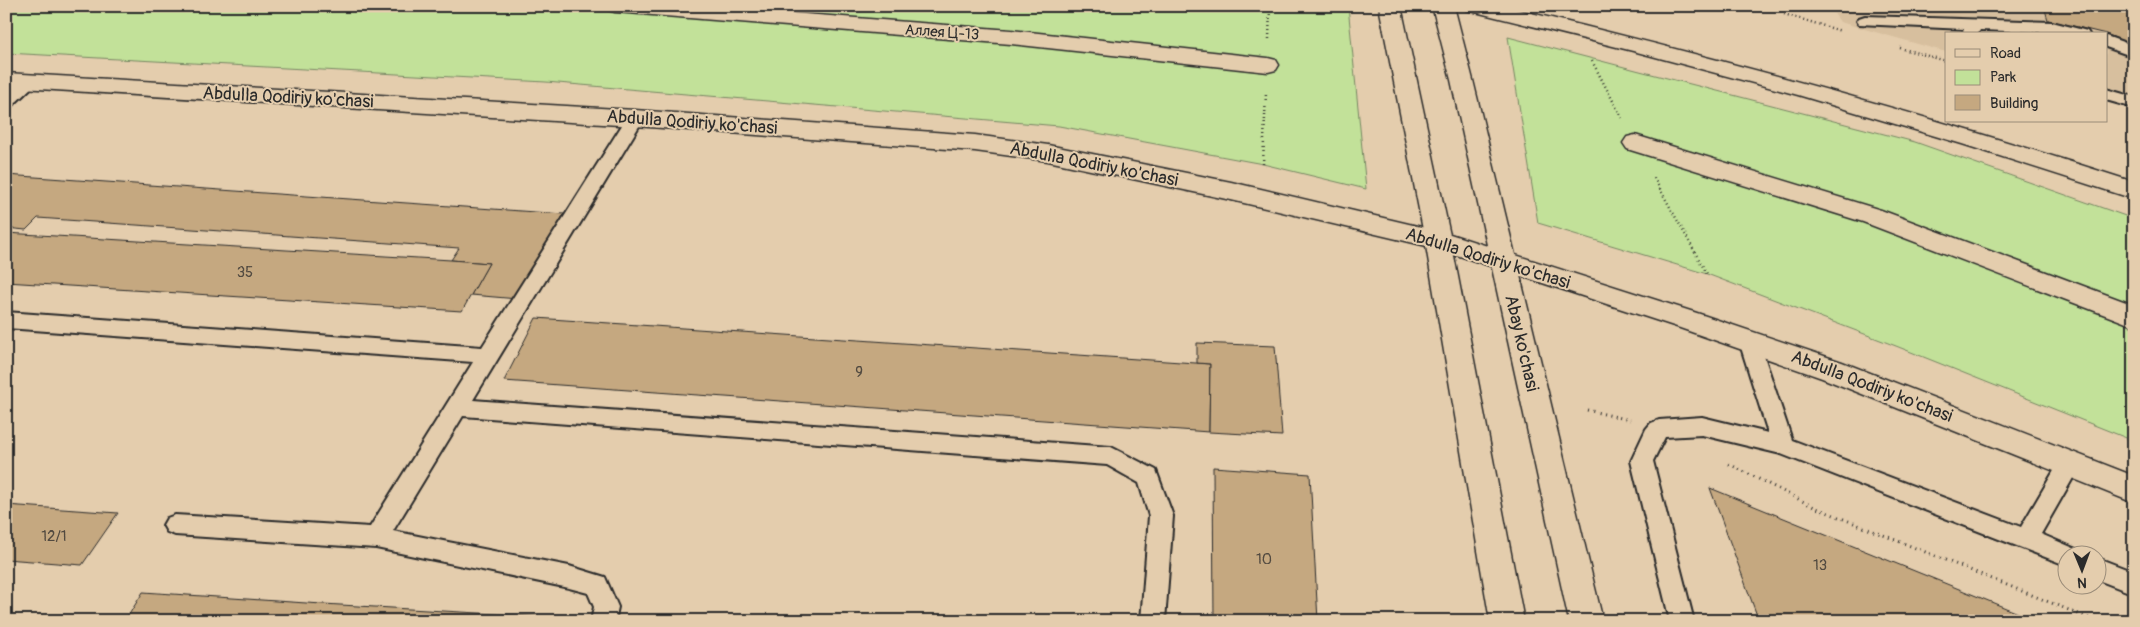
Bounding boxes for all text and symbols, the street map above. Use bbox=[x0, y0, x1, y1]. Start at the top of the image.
street label: Аллея Ц-13 bbox=[904, 20, 980, 45]
legend bbox=[1945, 32, 2108, 122]
text: Road bbox=[1990, 44, 2021, 63]
text: Park bbox=[1990, 68, 2017, 87]
street label: Abdulla Qodiriy ko'chasi bbox=[202, 82, 374, 113]
text: Building bbox=[1990, 94, 2038, 113]
street label: Abdulla Qodiriy ko'chasi bbox=[606, 105, 778, 140]
street label: Abdulla Qodiriy ko'chasi bbox=[1008, 137, 1180, 192]
street label: Abdulla Qodiriy ko'chasi bbox=[1403, 222, 1573, 294]
house number: 35 bbox=[237, 263, 253, 282]
street label: Abay ko'chasi bbox=[1499, 293, 1544, 394]
street label: Abdulla Qodiriy ko'chasi bbox=[1788, 345, 1956, 428]
house number: 9 bbox=[855, 363, 863, 382]
house number: 12/1 bbox=[41, 527, 67, 546]
north arrow bbox=[2058, 544, 2108, 594]
house number: 10 bbox=[1256, 550, 1272, 569]
house number: 13 bbox=[1813, 556, 1827, 575]
text: N bbox=[2077, 574, 2087, 591]

